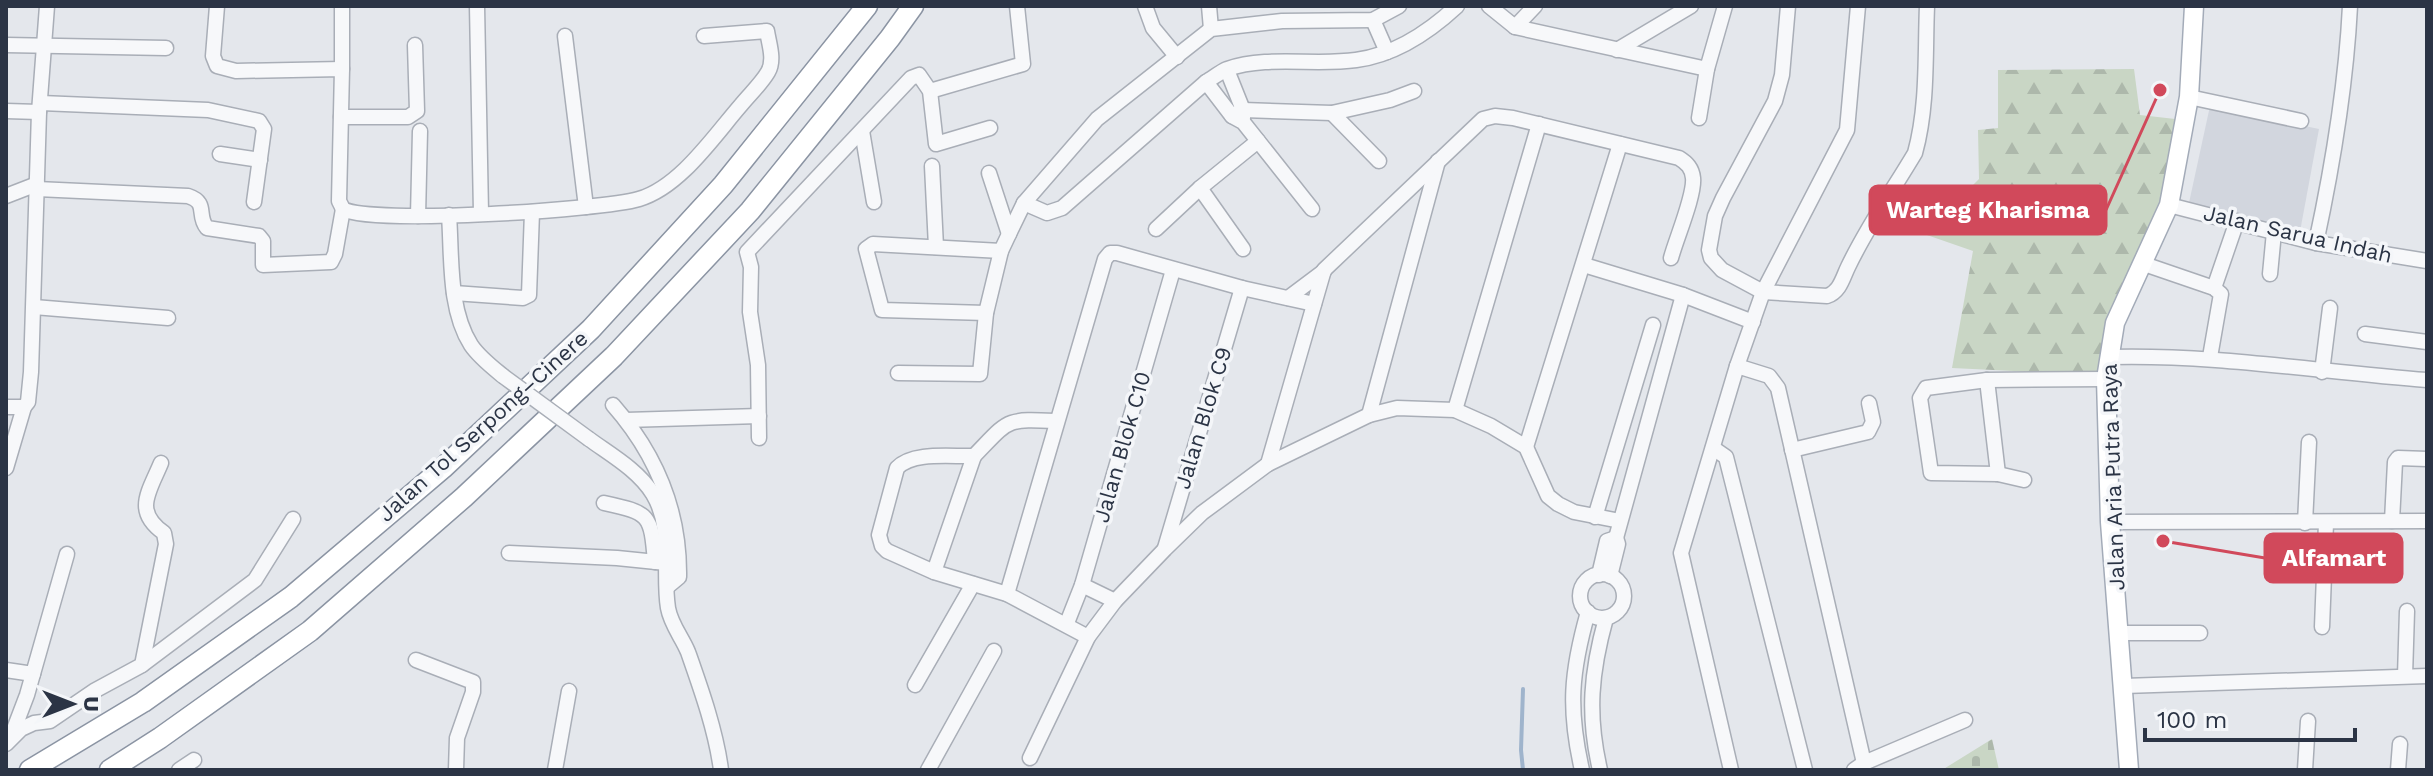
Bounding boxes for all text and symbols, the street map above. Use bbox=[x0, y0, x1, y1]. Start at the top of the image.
callout: Warteg Kharisma bbox=[1870, 186, 2106, 234]
text: Warteg Kharisma bbox=[1886, 196, 2090, 224]
street label: Jalan Sarua Indah bbox=[2201, 200, 2395, 268]
street label: Jalan Tol Serpong–Cinere bbox=[373, 325, 593, 527]
street label: Jalan Blok C9 bbox=[1170, 344, 1236, 492]
street label: Jalan Aria Putra Raya bbox=[2097, 363, 2129, 591]
street label: Jalan Blok C10 bbox=[1088, 369, 1156, 525]
callout: Alfamart bbox=[2265, 534, 2402, 582]
text: Alfamart bbox=[2282, 544, 2387, 572]
north arrow bbox=[32, 664, 112, 744]
scale bar bbox=[2145, 692, 2355, 742]
text: U bbox=[79, 696, 104, 712]
text: 100 m bbox=[2157, 706, 2227, 734]

